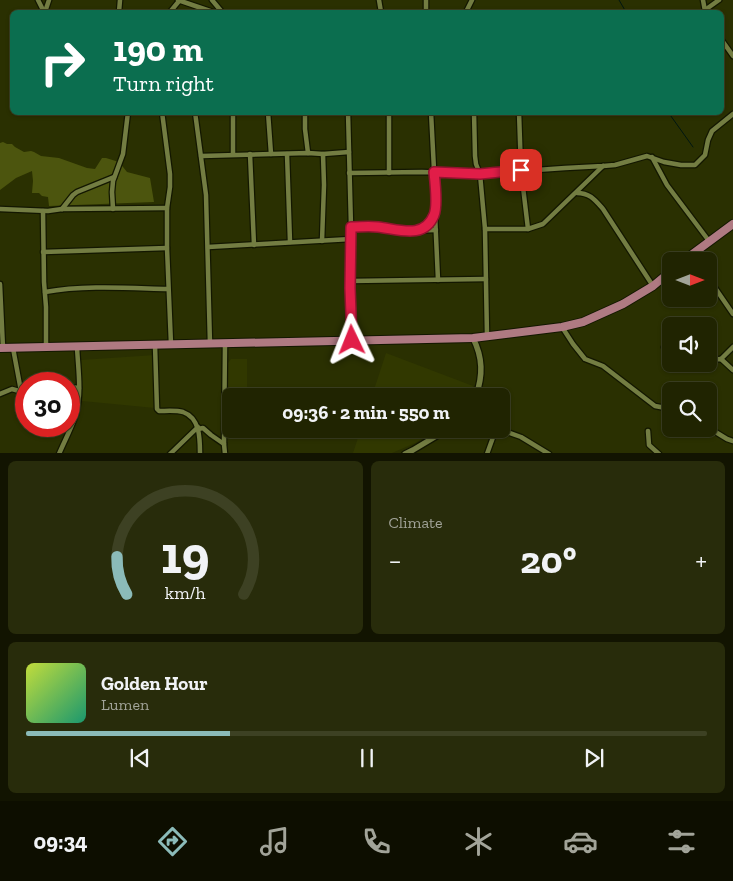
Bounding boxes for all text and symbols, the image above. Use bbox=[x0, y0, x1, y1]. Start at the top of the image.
text: 190 m bbox=[113, 28, 203, 70]
icon: right bbox=[30, 30, 95, 95]
text: Turn right bbox=[113, 70, 214, 97]
pin bbox=[500, 149, 542, 191]
icon: arrive bbox=[507, 156, 535, 184]
north arrow bbox=[662, 252, 718, 308]
map controls bbox=[662, 252, 717, 437]
position arrow bbox=[325, 313, 377, 365]
button: sound bbox=[662, 317, 717, 372]
speed limit sign: 30 bbox=[15, 372, 80, 437]
button: search bbox=[662, 382, 717, 437]
text: 09:36 · 2 min · 550 m bbox=[282, 401, 450, 424]
text: Climate bbox=[389, 513, 443, 532]
text: 19 bbox=[161, 524, 210, 586]
text: 20° bbox=[520, 537, 576, 583]
text: − bbox=[389, 544, 402, 577]
text: + bbox=[695, 544, 707, 577]
text: km/h bbox=[165, 582, 206, 604]
text: Golden Hour bbox=[101, 672, 208, 695]
text: Lumen bbox=[101, 695, 149, 714]
icon: previous bbox=[126, 744, 154, 772]
icon: pause bbox=[353, 744, 381, 772]
icon: next bbox=[580, 744, 608, 772]
icon: directions bbox=[155, 824, 190, 859]
icon: music bbox=[257, 824, 292, 859]
icon: phone bbox=[359, 824, 394, 859]
icon: climate bbox=[461, 824, 496, 859]
icon: car bbox=[563, 824, 598, 859]
icon: filters bbox=[664, 824, 699, 859]
text: 09:34 bbox=[33, 828, 88, 855]

